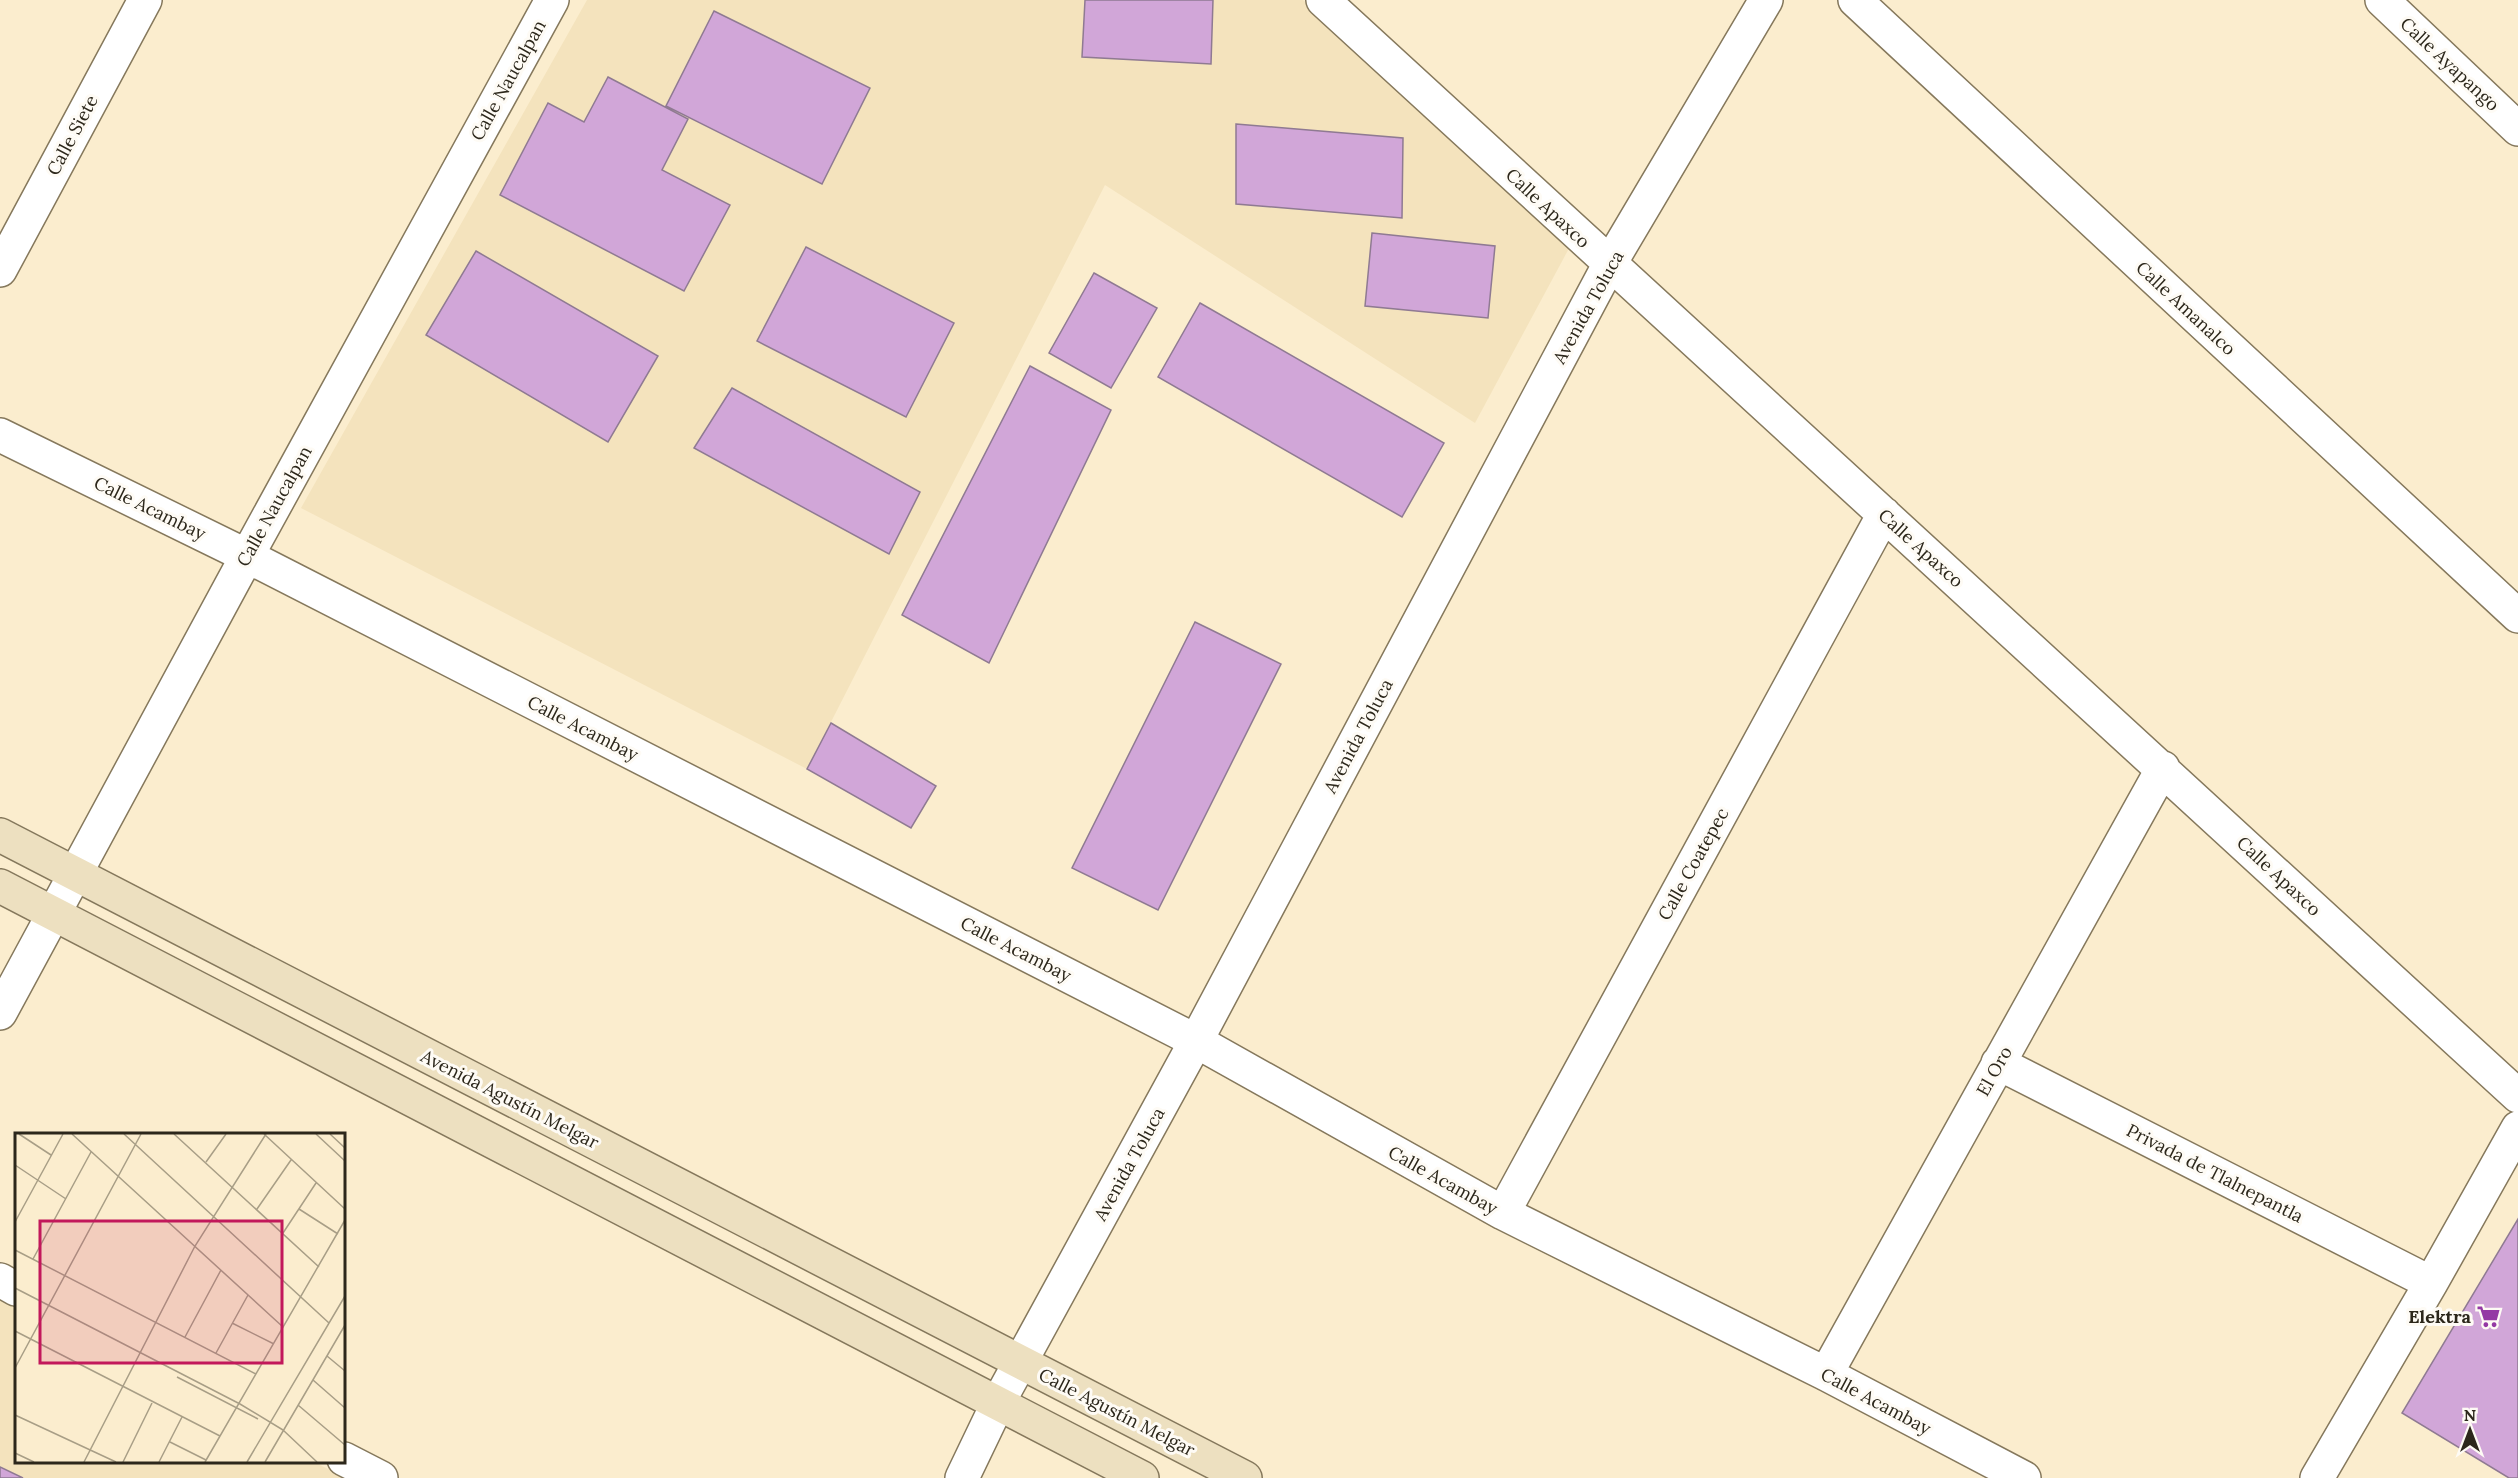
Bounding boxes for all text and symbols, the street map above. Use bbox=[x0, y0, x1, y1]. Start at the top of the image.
street label: Calle Ayapango bbox=[2396, 12, 2504, 116]
street label: Calle Naucalpan bbox=[465, 16, 551, 144]
street label: Calle Siete bbox=[41, 91, 103, 179]
street label: Calle Apaxco bbox=[1501, 163, 1595, 253]
street label: Avenida Toluca bbox=[1547, 246, 1629, 369]
street label: Calle Amanalco bbox=[2131, 256, 2241, 360]
street label: Calle Naucalpan bbox=[231, 442, 317, 570]
street label: Calle Acambay bbox=[90, 471, 210, 545]
street label: Calle Apaxco bbox=[1874, 504, 1968, 592]
street label: Avenida Toluca bbox=[1318, 675, 1398, 798]
street label: Calle Acambay bbox=[524, 690, 643, 766]
street label: Calle Coatepec bbox=[1653, 804, 1733, 924]
street label: Calle Apaxco bbox=[2232, 831, 2326, 921]
street label: Calle Acambay bbox=[957, 911, 1076, 987]
street label: El Oro bbox=[1971, 1042, 2017, 1100]
street label: Avenida Agustín Melgar bbox=[416, 1044, 603, 1154]
street label: Avenida Toluca bbox=[1088, 1103, 1170, 1226]
street label: Privada de Tlalnepantla bbox=[2123, 1118, 2307, 1228]
inset map bbox=[15, 1133, 345, 1463]
street label: Calle Acambay bbox=[1384, 1141, 1502, 1220]
supermarket icon: Elektra bbox=[2476, 1303, 2502, 1329]
place label: Elektra bbox=[2408, 1305, 2472, 1328]
street label: Calle Acambay bbox=[1817, 1362, 1935, 1440]
street label: Calle Agustín Melgar bbox=[1035, 1363, 1199, 1461]
north arrow bbox=[2440, 1400, 2500, 1460]
text: N bbox=[2464, 1405, 2476, 1425]

